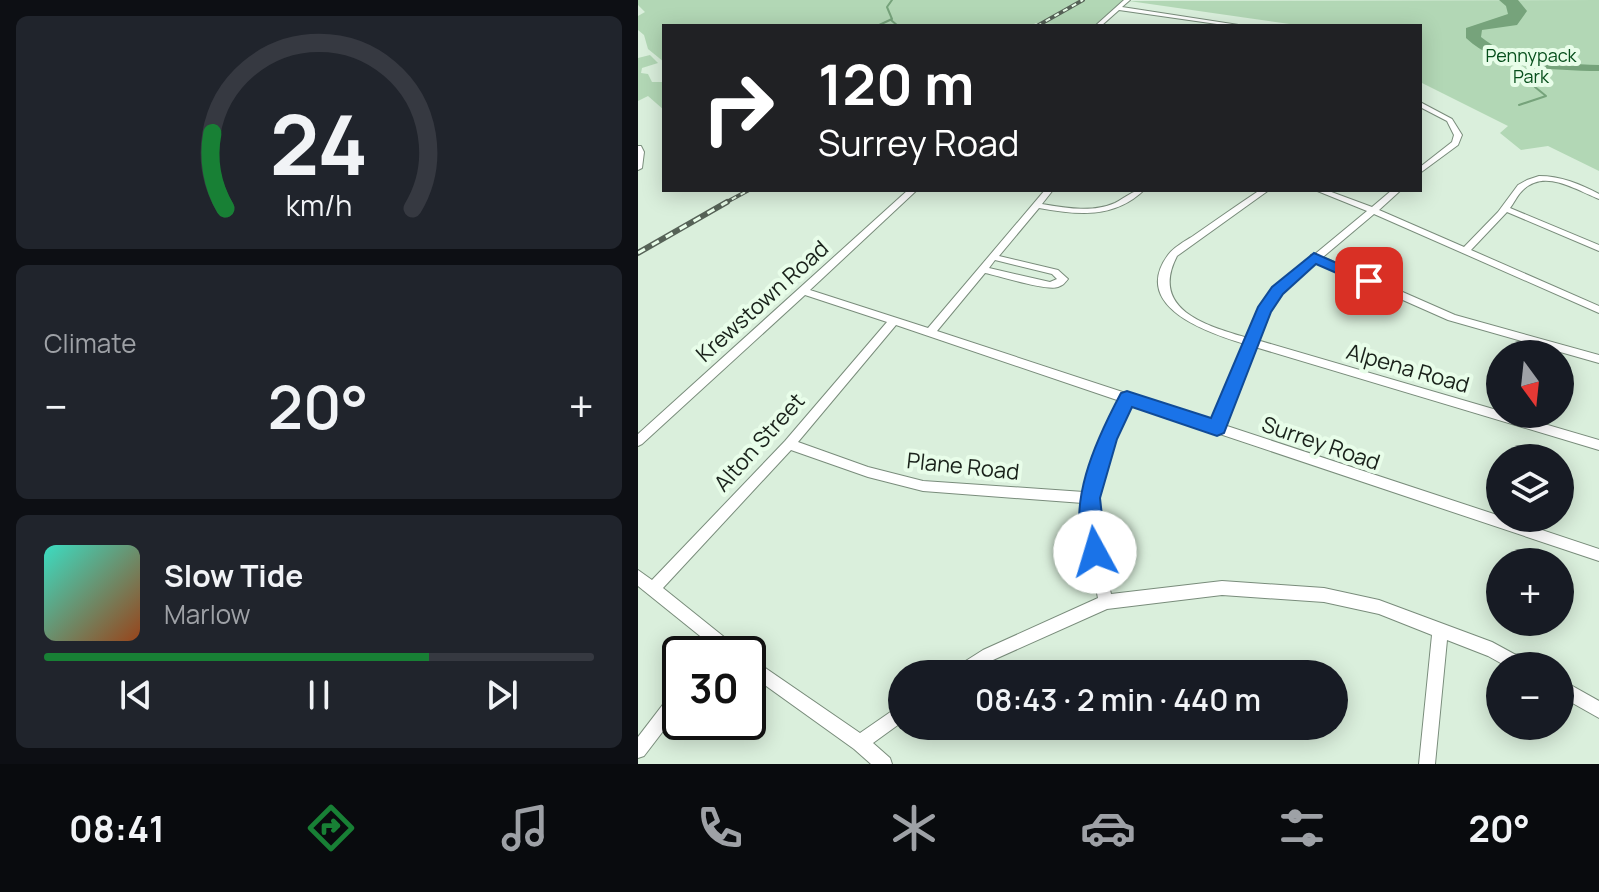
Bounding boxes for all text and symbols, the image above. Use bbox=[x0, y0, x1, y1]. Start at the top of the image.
park label: Pennypack Park bbox=[1485, 43, 1578, 88]
text: 120 m bbox=[818, 45, 974, 122]
icon: right bbox=[686, 56, 790, 160]
text: 24 bbox=[270, 85, 368, 199]
text: Surrey Road bbox=[818, 118, 1019, 167]
text: km/h bbox=[286, 186, 352, 225]
street label: Krewstown Road bbox=[689, 233, 835, 369]
pin bbox=[1335, 247, 1403, 315]
icon: arrive bbox=[1347, 259, 1391, 303]
text: Climate bbox=[44, 325, 136, 361]
street label: Alpena Road bbox=[1343, 336, 1473, 400]
north arrow bbox=[1486, 340, 1574, 428]
map controls bbox=[1486, 340, 1574, 740]
text: 20° bbox=[268, 365, 369, 447]
text: − bbox=[44, 376, 68, 436]
text: + bbox=[569, 376, 594, 436]
street label: Alton Street bbox=[707, 386, 811, 498]
street label: Surrey Road bbox=[1258, 409, 1384, 477]
button: layers bbox=[1486, 444, 1574, 532]
street label: Plane Road bbox=[905, 445, 1021, 487]
position arrow bbox=[1053, 510, 1137, 594]
button: + bbox=[1486, 548, 1574, 636]
text: Slow Tide bbox=[164, 555, 303, 596]
text: Marlow bbox=[164, 596, 251, 632]
speed limit sign: 30 bbox=[662, 636, 766, 740]
button: − bbox=[1486, 652, 1574, 740]
icon: previous bbox=[114, 673, 158, 717]
icon: pause bbox=[297, 673, 341, 717]
icon: next bbox=[480, 673, 524, 717]
text: 08:43 · 2 min · 440 m bbox=[975, 679, 1261, 720]
icon: directions bbox=[303, 800, 359, 856]
icon: music bbox=[497, 800, 553, 856]
icon: phone bbox=[692, 800, 748, 856]
icon: climate bbox=[886, 800, 942, 856]
icon: car bbox=[1080, 800, 1136, 856]
icon: filters bbox=[1274, 800, 1330, 856]
text: 08:41 bbox=[69, 804, 165, 853]
text: 20° bbox=[1469, 804, 1530, 853]

